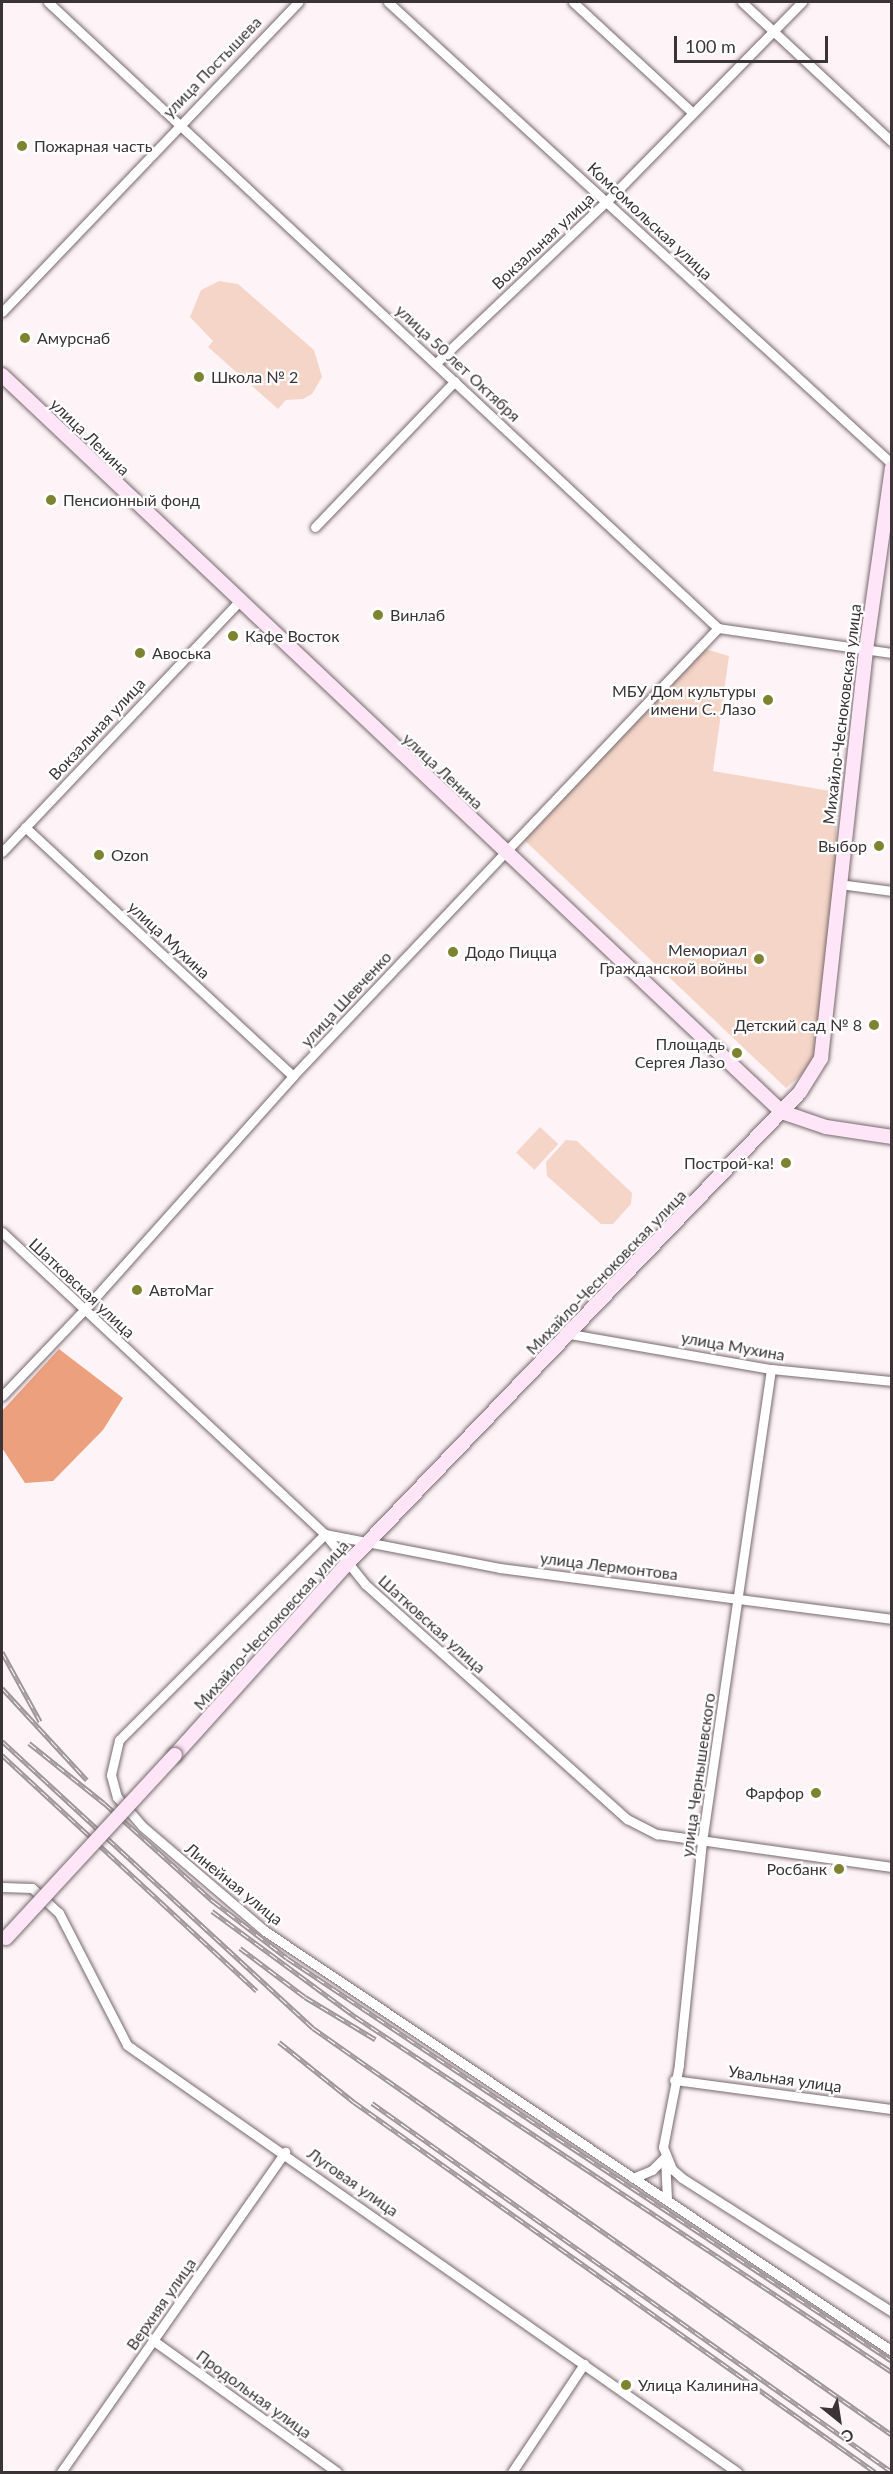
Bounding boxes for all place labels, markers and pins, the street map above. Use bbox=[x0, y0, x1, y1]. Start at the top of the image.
place label: Пожарная часть bbox=[34, 136, 152, 156]
marker: Пожарная часть bbox=[15, 139, 29, 153]
place label: Амурснаб bbox=[37, 328, 110, 348]
marker: Амурснаб bbox=[18, 331, 32, 345]
place label: Школа № 2 bbox=[211, 367, 298, 387]
marker: Школа № 2 bbox=[192, 370, 206, 384]
place label: Пенсионный фонд bbox=[63, 490, 200, 510]
marker: Пенсионный фонд bbox=[44, 493, 58, 507]
place label: Винлаб bbox=[390, 605, 445, 625]
marker: Винлаб bbox=[371, 608, 385, 622]
place label: Кафе Восток bbox=[245, 626, 339, 646]
marker: Кафе Восток bbox=[226, 629, 240, 643]
place label: Авоська bbox=[152, 643, 211, 663]
marker: Авоська bbox=[133, 646, 147, 660]
place label: МБУ Дом культуры имени С. Лазо bbox=[612, 681, 756, 719]
marker: МБУ Дом культуры имени С. Лазо bbox=[761, 693, 775, 707]
place label: Выбор bbox=[818, 836, 867, 856]
marker: Выбор bbox=[872, 839, 886, 853]
place label: Ozon bbox=[111, 845, 149, 865]
marker: Ozon bbox=[92, 848, 106, 862]
place label: Мемориал Гражданской войны bbox=[599, 940, 747, 978]
place label: Додо Пицца bbox=[465, 942, 557, 962]
marker: Додо Пицца bbox=[446, 945, 460, 959]
marker: Мемориал Гражданской войны bbox=[752, 952, 766, 966]
place label: Детский сад № 8 bbox=[734, 1015, 862, 1035]
marker: Детский сад № 8 bbox=[867, 1018, 881, 1032]
place label: Площадь Сергея Лазо bbox=[635, 1034, 725, 1072]
marker: Площадь Сергея Лазо bbox=[730, 1046, 744, 1060]
place label: Построй-ка! bbox=[684, 1153, 774, 1173]
marker: Построй-ка! bbox=[779, 1156, 793, 1170]
place label: АвтоМаг bbox=[149, 1280, 214, 1300]
marker: АвтоМаг bbox=[130, 1283, 144, 1297]
place label: Фарфор bbox=[745, 1783, 804, 1803]
marker: Фарфор bbox=[809, 1786, 823, 1800]
place label: Росбанк bbox=[767, 1859, 827, 1879]
marker: Росбанк bbox=[832, 1862, 846, 1876]
place label: Улица Калинина bbox=[638, 2375, 758, 2395]
marker: Улица Калинина bbox=[619, 2378, 633, 2392]

